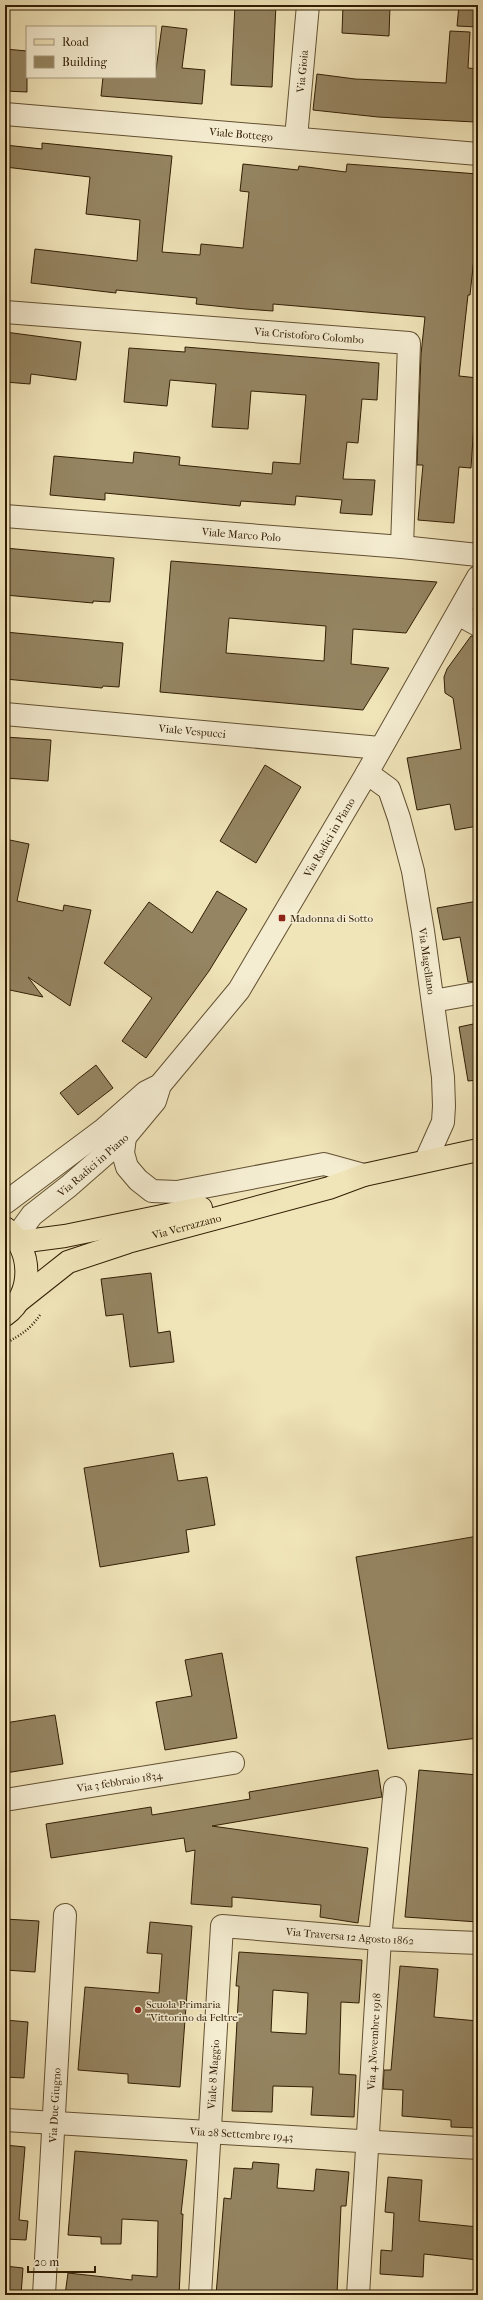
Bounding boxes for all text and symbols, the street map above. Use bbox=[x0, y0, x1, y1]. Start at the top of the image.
legend bbox=[26, 26, 156, 78]
text: Road bbox=[62, 35, 89, 49]
street label: Via Gioia bbox=[294, 49, 310, 94]
text: Building bbox=[62, 55, 107, 69]
street label: Viale Bottego bbox=[208, 125, 274, 143]
street label: Via Cristoforo Colombo bbox=[253, 325, 365, 346]
street label: Viale Marco Polo bbox=[200, 525, 282, 544]
street label: Viale Vespucci bbox=[157, 721, 227, 741]
street label: Via Radici in Piano bbox=[300, 795, 358, 880]
place label: Madonna di Sotto bbox=[290, 912, 374, 925]
marker: Madonna di Sotto bbox=[277, 913, 287, 923]
street label: Via Magellano bbox=[416, 926, 438, 996]
street label: Via Radici in Piano bbox=[54, 1130, 131, 1200]
street label: Via Verrazzano bbox=[149, 1211, 223, 1242]
street label: Via 3 febbraio 1834 bbox=[75, 1768, 164, 1795]
street label: Via Traversa 12 Agosto 1862 bbox=[284, 1925, 415, 1947]
street label: Via 4 Novembre 1918 bbox=[364, 1992, 383, 2092]
place label: Scuola Primaria "Vittorino da Feltre" bbox=[146, 1998, 242, 2024]
marker: Scuola Primaria "Vittorino da Feltre" bbox=[133, 2005, 143, 2015]
street label: Viale 8 Maggio bbox=[205, 2039, 222, 2111]
street label: Via Due Giugno bbox=[46, 2067, 63, 2144]
street label: Via 28 Settembre 1943 bbox=[188, 2124, 294, 2144]
scale bar bbox=[28, 2248, 95, 2274]
text: 20 m bbox=[34, 2255, 59, 2269]

